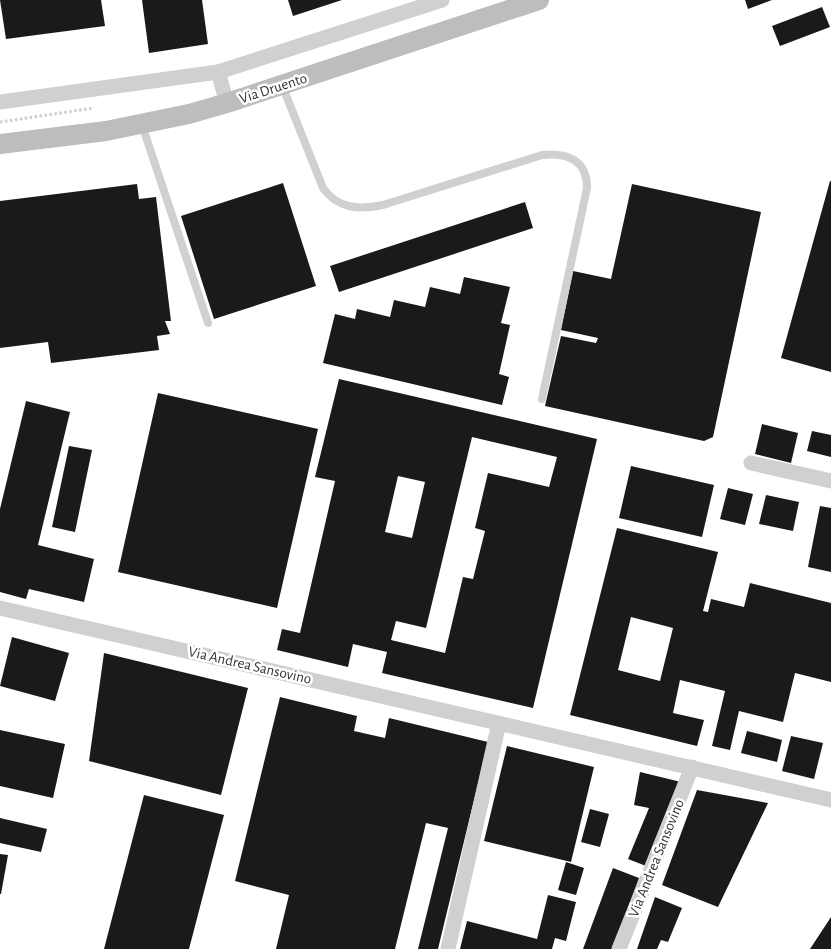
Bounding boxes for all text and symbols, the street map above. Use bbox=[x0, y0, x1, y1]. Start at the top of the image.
street label: Via Druento bbox=[237, 70, 309, 106]
street label: Via Andrea Sansovino bbox=[187, 644, 313, 687]
street label: Via Andrea Sansovino bbox=[626, 797, 687, 919]

